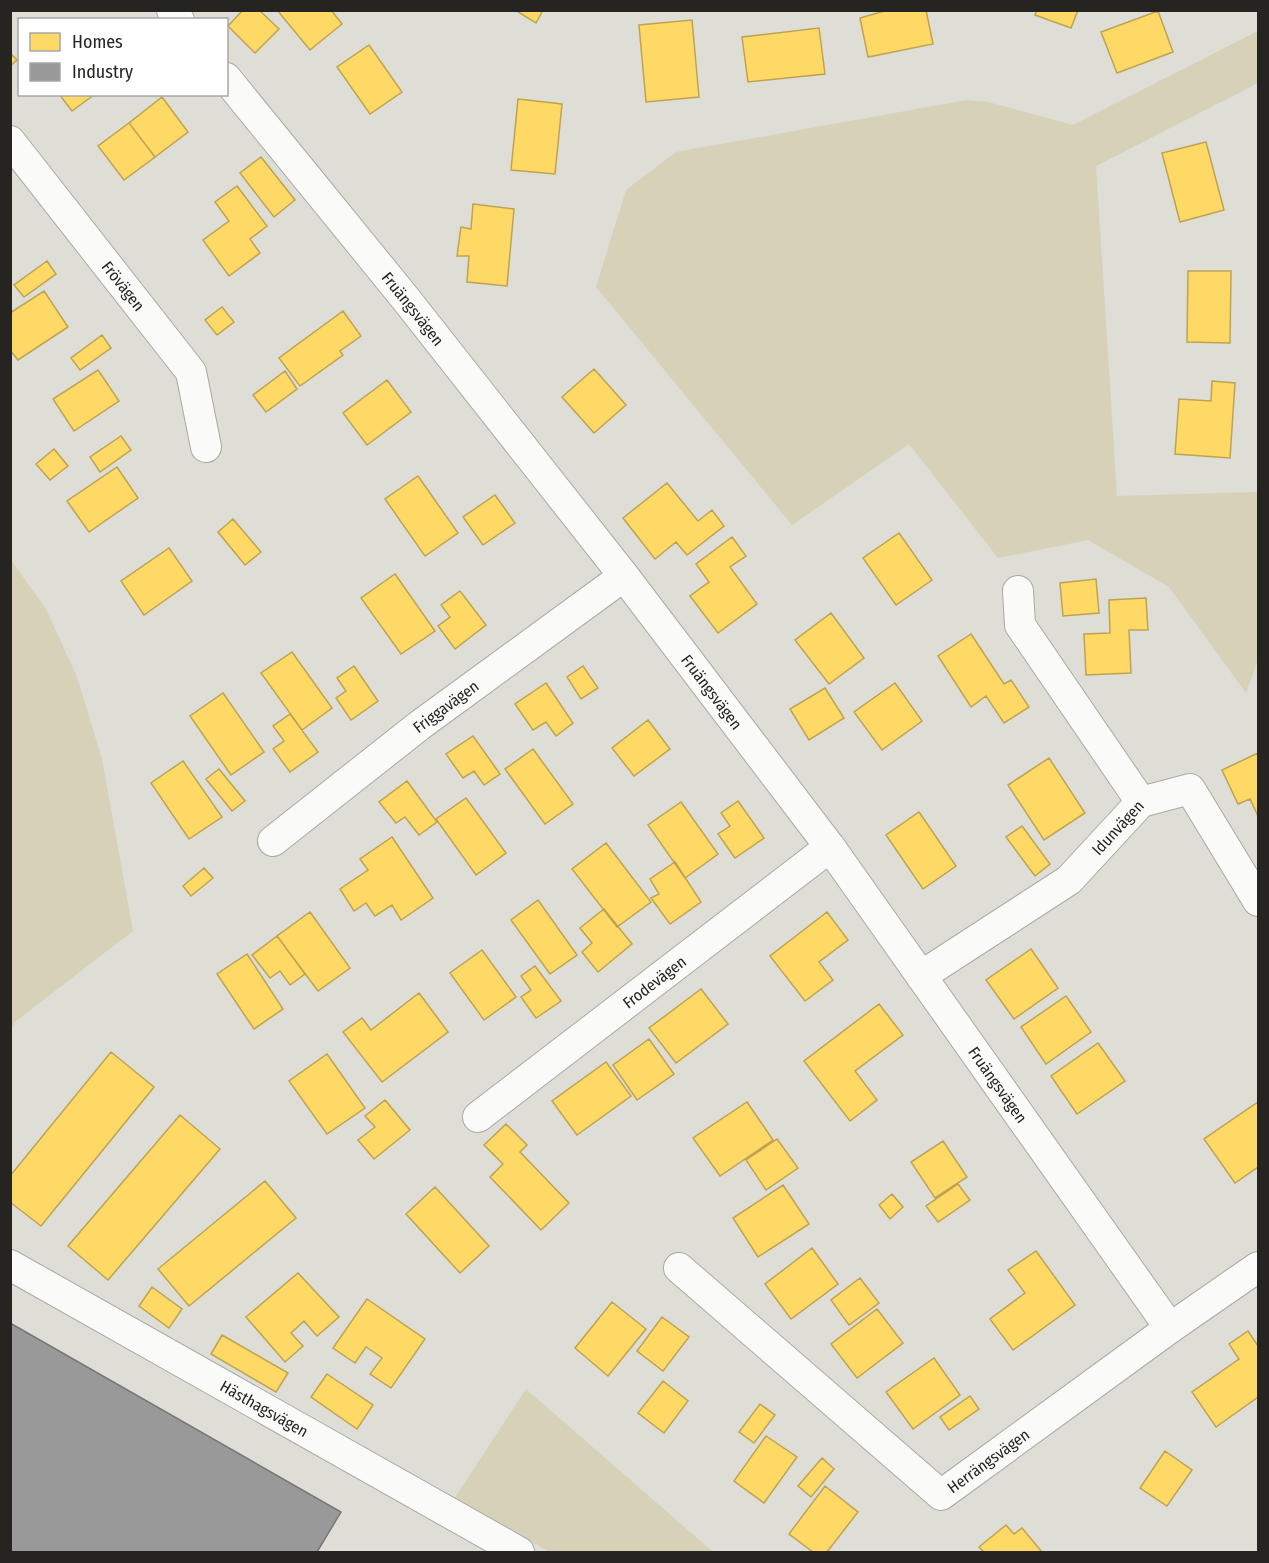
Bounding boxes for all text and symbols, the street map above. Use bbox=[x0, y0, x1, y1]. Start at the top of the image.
legend bbox=[18, 18, 228, 96]
text: Homes bbox=[72, 31, 123, 53]
text: Industry bbox=[72, 61, 133, 83]
street label: Frövägen bbox=[98, 257, 149, 315]
street label: Fruängsvägen bbox=[378, 268, 448, 350]
street label: Fruängsvägen bbox=[677, 651, 746, 733]
street label: Friggavägen bbox=[409, 676, 482, 737]
street label: Idunvägen bbox=[1088, 796, 1148, 859]
street label: Frodevägen bbox=[619, 952, 690, 1013]
street label: Fruängsvägen bbox=[964, 1043, 1031, 1127]
street label: Hästhagsvägen bbox=[217, 1377, 311, 1441]
street label: Herrängsvägen bbox=[944, 1425, 1033, 1497]

